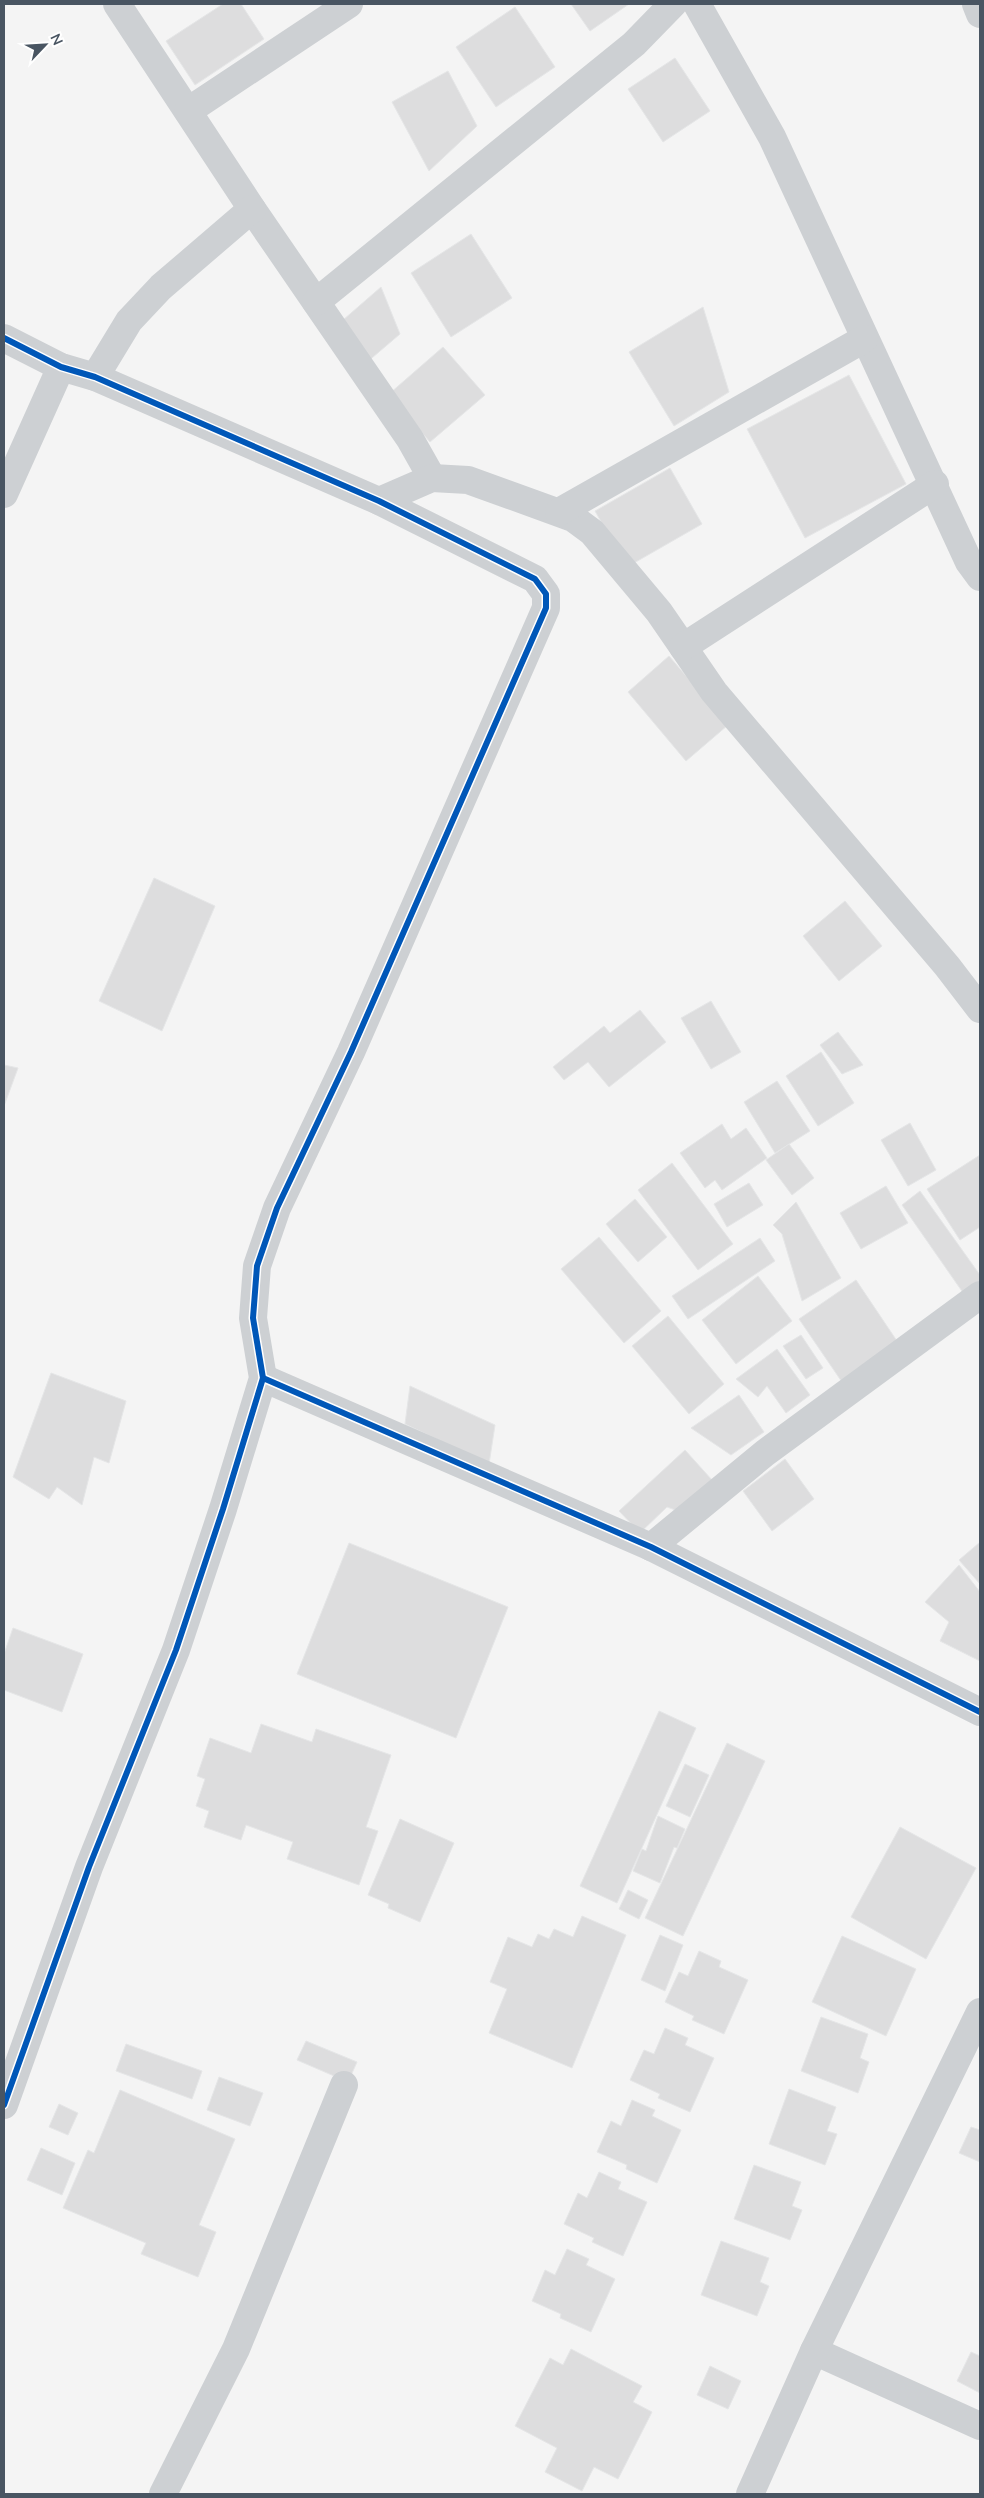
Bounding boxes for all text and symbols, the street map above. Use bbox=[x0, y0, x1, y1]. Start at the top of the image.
north arrow bbox=[20, 20, 70, 70]
text: N bbox=[46, 31, 67, 48]

